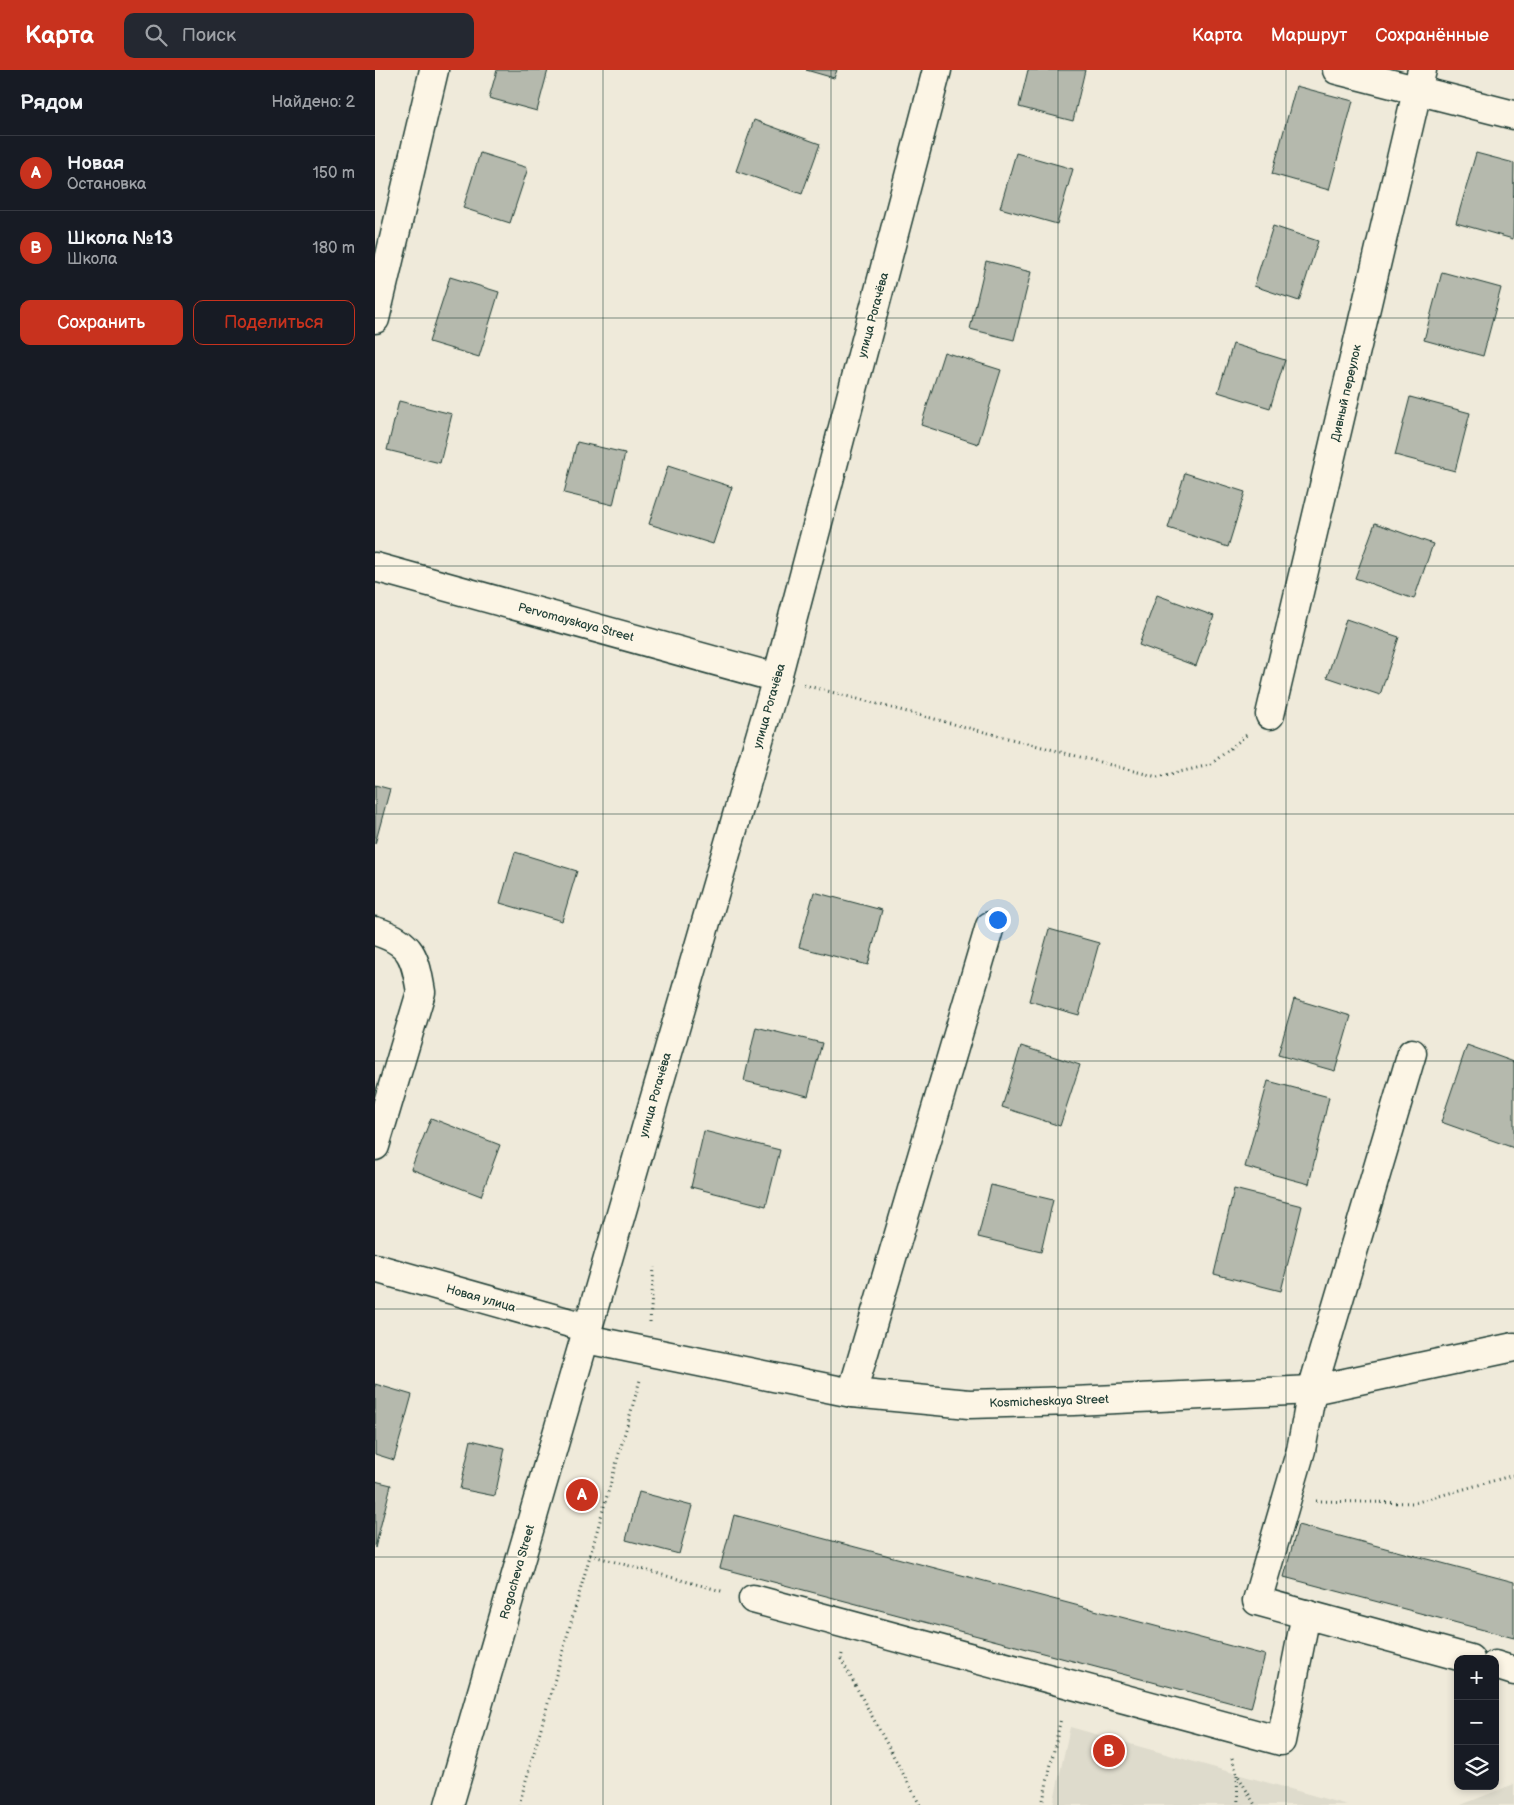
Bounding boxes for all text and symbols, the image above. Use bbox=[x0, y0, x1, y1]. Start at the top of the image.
search box bbox=[124, 13, 474, 58]
text: Карта bbox=[25, 21, 94, 50]
icon: search bbox=[142, 21, 170, 49]
text: Поиск bbox=[182, 24, 236, 47]
text: Карта bbox=[1192, 25, 1243, 46]
text: Маршрут bbox=[1271, 25, 1347, 46]
text: Сохранённые bbox=[1375, 25, 1489, 46]
text: Рядом bbox=[20, 90, 83, 115]
text: Найдено: 2 bbox=[271, 93, 355, 112]
text: Новая bbox=[67, 152, 124, 175]
text: A bbox=[31, 164, 41, 183]
text: 150 m bbox=[313, 164, 355, 183]
text: Остановка bbox=[67, 175, 146, 194]
text: Школа №13 bbox=[67, 227, 173, 250]
text: B bbox=[30, 239, 42, 258]
text: 180 m bbox=[313, 239, 355, 258]
text: Школа bbox=[67, 250, 117, 269]
street label: улица Рогачёва bbox=[855, 271, 892, 360]
button: Сохранить bbox=[20, 300, 183, 345]
button: Поделиться bbox=[193, 300, 355, 345]
street label: Дивный переулок bbox=[1328, 343, 1365, 443]
street label: Pervomayskaya Street bbox=[516, 600, 636, 645]
street label: улица Рогачёва bbox=[750, 662, 789, 750]
your location bbox=[985, 907, 1011, 933]
street label: улица Рогачёва bbox=[636, 1051, 675, 1139]
street label: Новая улица bbox=[444, 1281, 517, 1316]
street label: Kosmicheskaya Street bbox=[989, 1392, 1109, 1411]
pin: A bbox=[566, 1476, 598, 1514]
street label: Rogacheva Street bbox=[497, 1523, 538, 1621]
map controls bbox=[1454, 1655, 1499, 1790]
button: + bbox=[1454, 1655, 1499, 1700]
button: − bbox=[1454, 1700, 1499, 1745]
pin: B bbox=[1093, 1732, 1125, 1770]
button: layers bbox=[1454, 1745, 1499, 1790]

